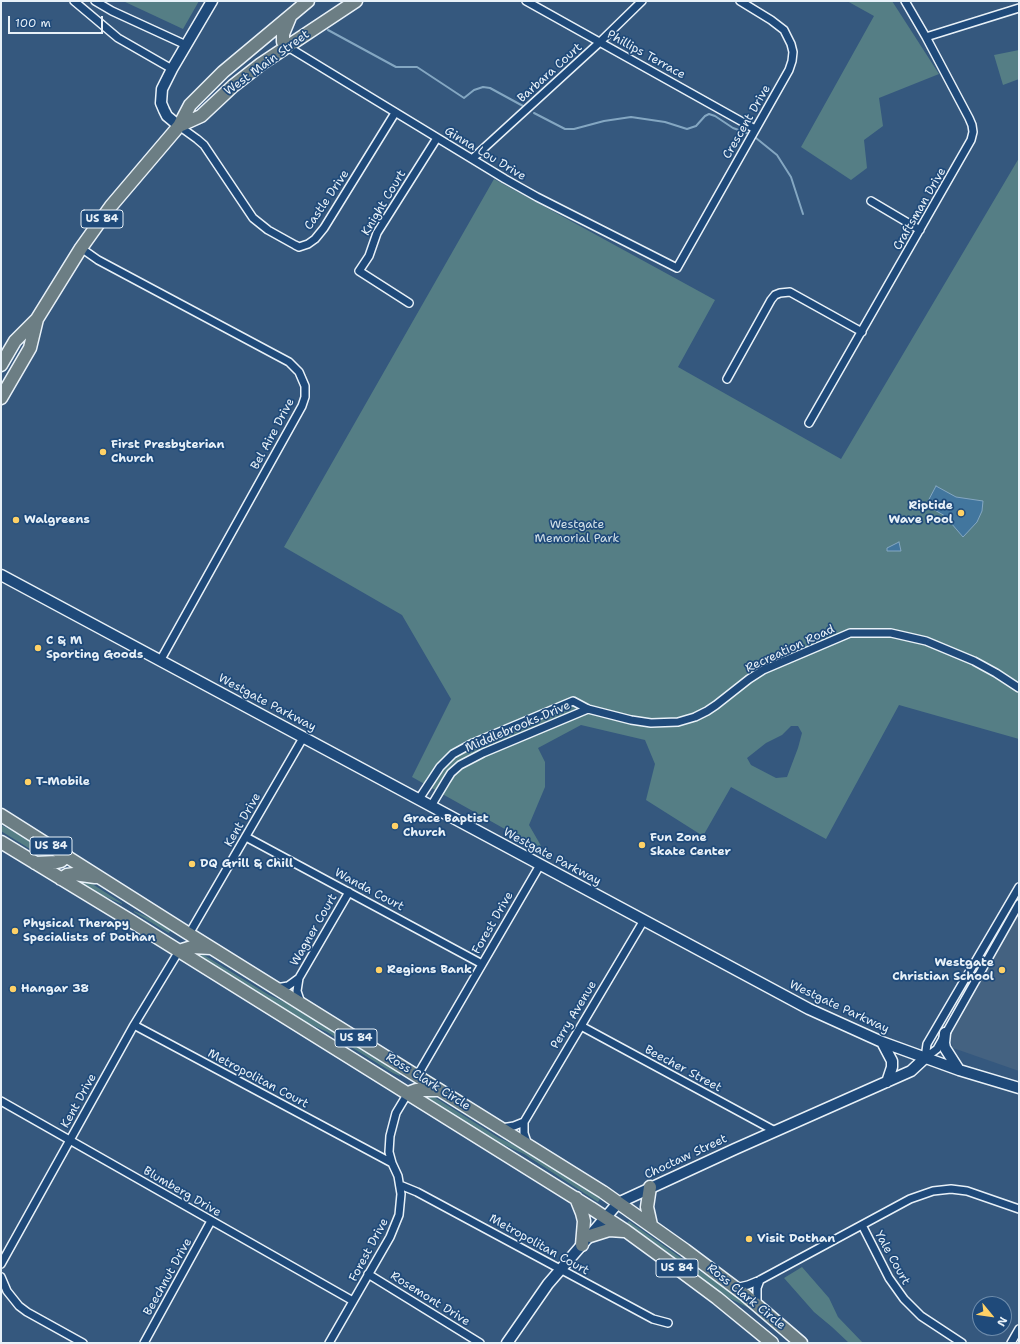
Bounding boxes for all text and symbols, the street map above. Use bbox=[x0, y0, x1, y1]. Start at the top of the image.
scale bar bbox=[10, 8, 105, 34]
text: 100 m bbox=[15, 15, 51, 31]
street label: West Main Street bbox=[222, 27, 312, 99]
street label: Phillips Terrace bbox=[604, 28, 688, 82]
street label: Barbara Court bbox=[515, 40, 585, 106]
street label: Crescent Drive bbox=[720, 83, 774, 161]
street label: Ginna Lou Drive bbox=[442, 124, 528, 184]
street label: Craftsman Drive bbox=[890, 165, 950, 253]
street label: Castle Drive bbox=[302, 167, 352, 233]
street label: Knight Court bbox=[359, 168, 409, 238]
road number: US 84 bbox=[81, 210, 123, 228]
street label: Bel Aire Drive bbox=[248, 396, 298, 472]
place label: First Presbyterian Church bbox=[111, 438, 225, 466]
marker: First Presbyterian Church bbox=[98, 447, 108, 457]
place label: Riptide Wave Pool bbox=[889, 499, 953, 527]
marker: Riptide Wave Pool bbox=[956, 508, 966, 518]
place label: Walgreens bbox=[24, 513, 90, 527]
marker: Walgreens bbox=[11, 515, 21, 525]
park label: Westgate Memorial Park bbox=[535, 518, 619, 546]
street label: Recreation Road bbox=[743, 622, 837, 676]
place label: C & M Sporting Goods bbox=[46, 634, 143, 662]
marker: C & M Sporting Goods bbox=[33, 643, 43, 653]
street label: Westgate Parkway bbox=[216, 671, 318, 735]
street label: Middlebrooks Drive bbox=[463, 698, 573, 756]
place label: T-Mobile bbox=[36, 775, 90, 789]
marker: T-Mobile bbox=[23, 777, 33, 787]
street label: Kent Drive bbox=[222, 790, 264, 850]
place label: Grace Baptist Church bbox=[403, 812, 489, 840]
marker: Grace Baptist Church bbox=[390, 821, 400, 831]
street label: Westgate Parkway bbox=[501, 825, 603, 889]
place label: Fun Zone Skate Center bbox=[650, 831, 731, 859]
road number: US 84 bbox=[30, 837, 72, 855]
marker: Fun Zone Skate Center bbox=[637, 840, 647, 850]
place label: DQ Grill & Chill bbox=[200, 857, 293, 871]
marker: DQ Grill & Chill bbox=[187, 859, 197, 869]
street label: Wanda Court bbox=[332, 866, 406, 914]
street label: Forest Drive bbox=[469, 889, 517, 957]
street label: Wagner Court bbox=[288, 891, 340, 969]
place label: Physical Therapy Specialists of Dothan bbox=[23, 917, 156, 945]
marker: Physical Therapy Specialists of Dothan bbox=[10, 926, 20, 936]
place label: Westgate Christian School bbox=[892, 956, 994, 984]
place label: Regions Bank bbox=[387, 963, 472, 977]
marker: Regions Bank bbox=[374, 965, 384, 975]
marker: Westgate Christian School bbox=[997, 965, 1007, 975]
street label: Perry Avenue bbox=[548, 978, 600, 1052]
street label: Westgate Parkway bbox=[787, 978, 891, 1036]
place label: Hangar 38 bbox=[21, 982, 89, 996]
marker: Hangar 38 bbox=[8, 984, 18, 994]
road number: US 84 bbox=[335, 1029, 377, 1047]
street label: Beecher Street bbox=[642, 1043, 724, 1095]
street label: Metropolitan Court bbox=[205, 1046, 311, 1112]
street label: Ross Clark Circle bbox=[383, 1050, 473, 1114]
street label: Kent Drive bbox=[58, 1071, 100, 1131]
street label: Choctaw Street bbox=[642, 1132, 730, 1182]
street label: Blumberg Drive bbox=[140, 1164, 224, 1220]
street label: Metropolitan Court bbox=[487, 1212, 591, 1278]
street label: Forest Drive bbox=[346, 1216, 392, 1284]
street label: Yale Court bbox=[871, 1229, 913, 1287]
place label: Visit Dothan bbox=[757, 1232, 835, 1246]
marker: Visit Dothan bbox=[744, 1234, 754, 1244]
street label: Beechnut Drive bbox=[141, 1236, 195, 1318]
road number: US 84 bbox=[656, 1259, 698, 1277]
street label: Ross Clark Circle bbox=[704, 1261, 788, 1333]
street label: Rosemont Drive bbox=[388, 1269, 472, 1329]
north arrow bbox=[972, 1296, 1012, 1336]
text: N bbox=[993, 1314, 1011, 1329]

